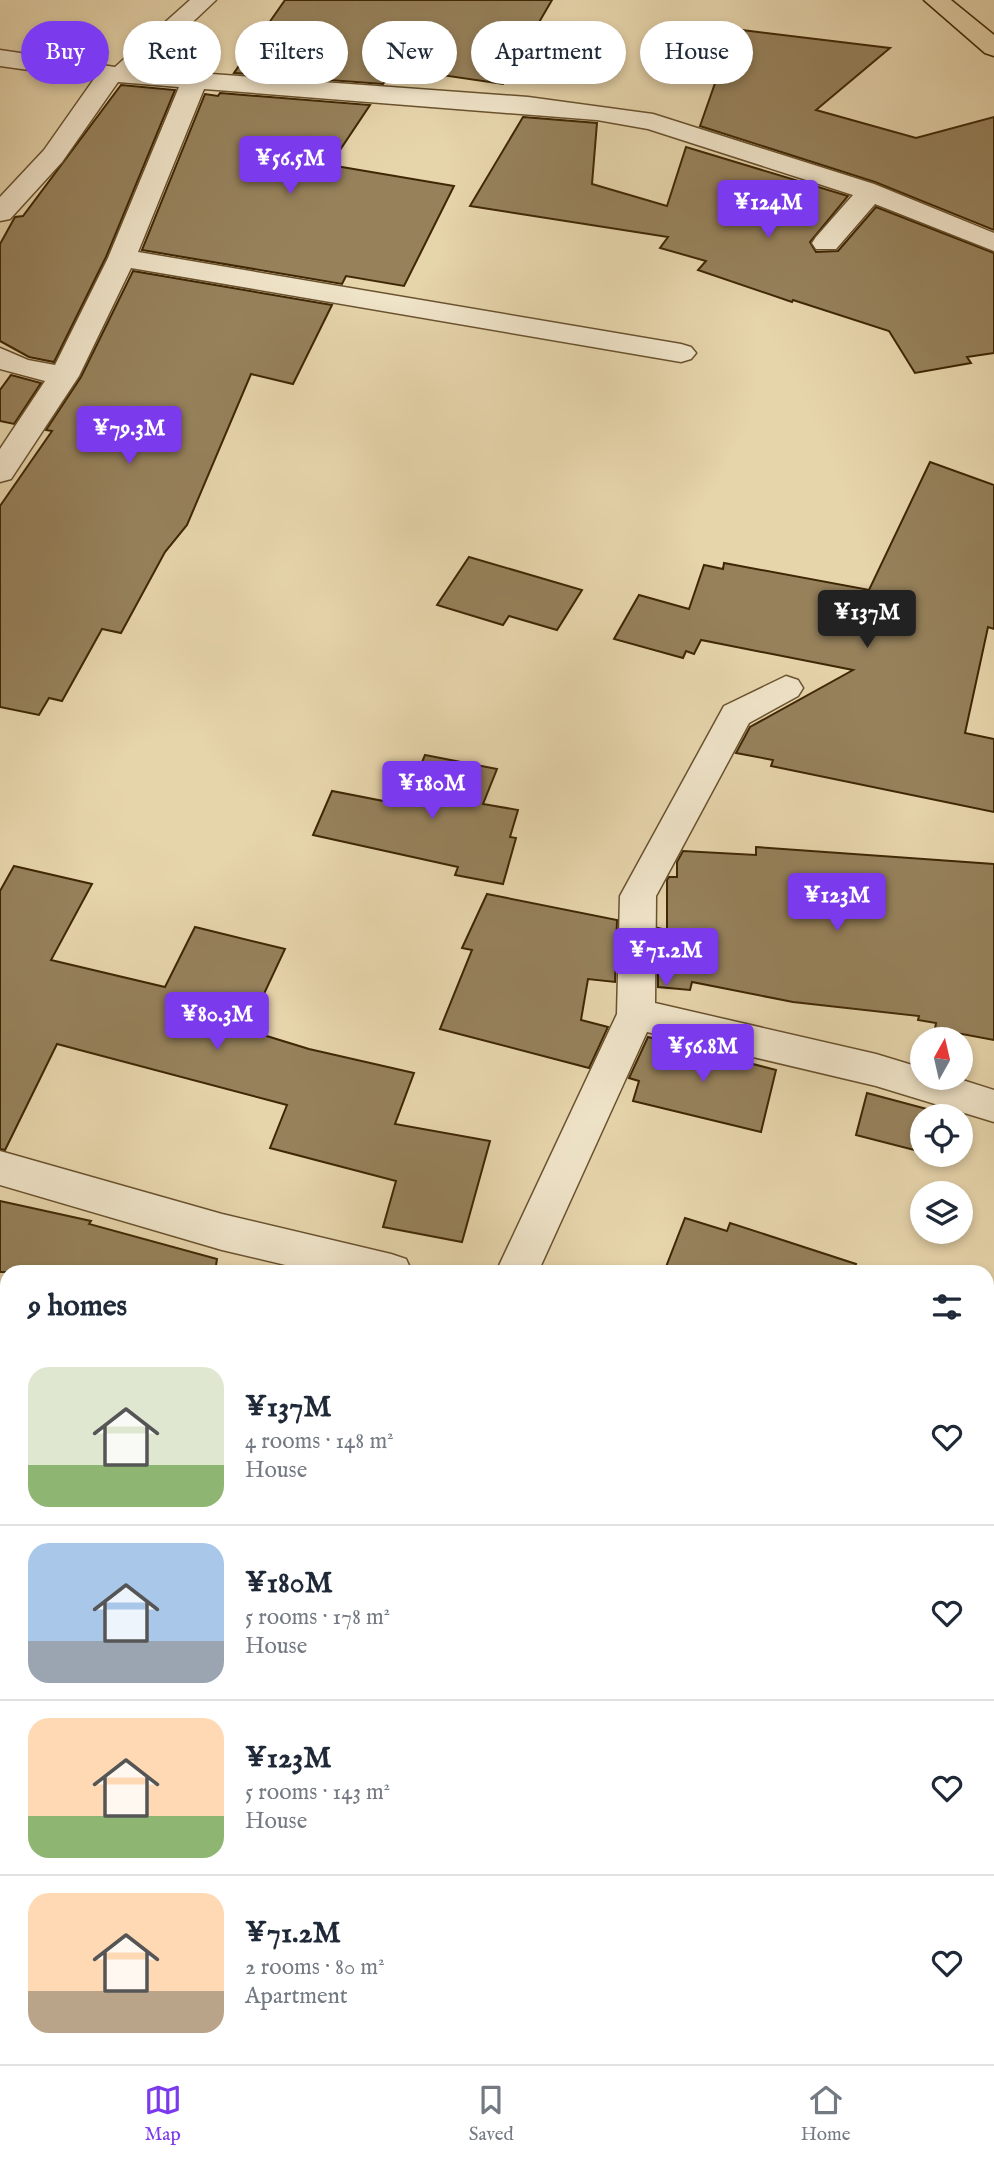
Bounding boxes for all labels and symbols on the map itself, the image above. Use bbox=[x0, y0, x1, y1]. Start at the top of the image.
pin: ¥56.5M bbox=[233, 136, 347, 196]
pin: ¥124M bbox=[719, 180, 817, 240]
pin: ¥79.3M bbox=[72, 406, 186, 466]
pin: ¥137M bbox=[818, 590, 916, 650]
pin: ¥180M bbox=[383, 762, 481, 821]
pin: ¥123M bbox=[788, 874, 886, 933]
pin: ¥71.2M bbox=[609, 928, 723, 988]
pin: ¥80.3M bbox=[160, 992, 274, 1052]
pin: ¥56.8M bbox=[646, 1024, 760, 1084]
north arrow bbox=[910, 1027, 973, 1090]

